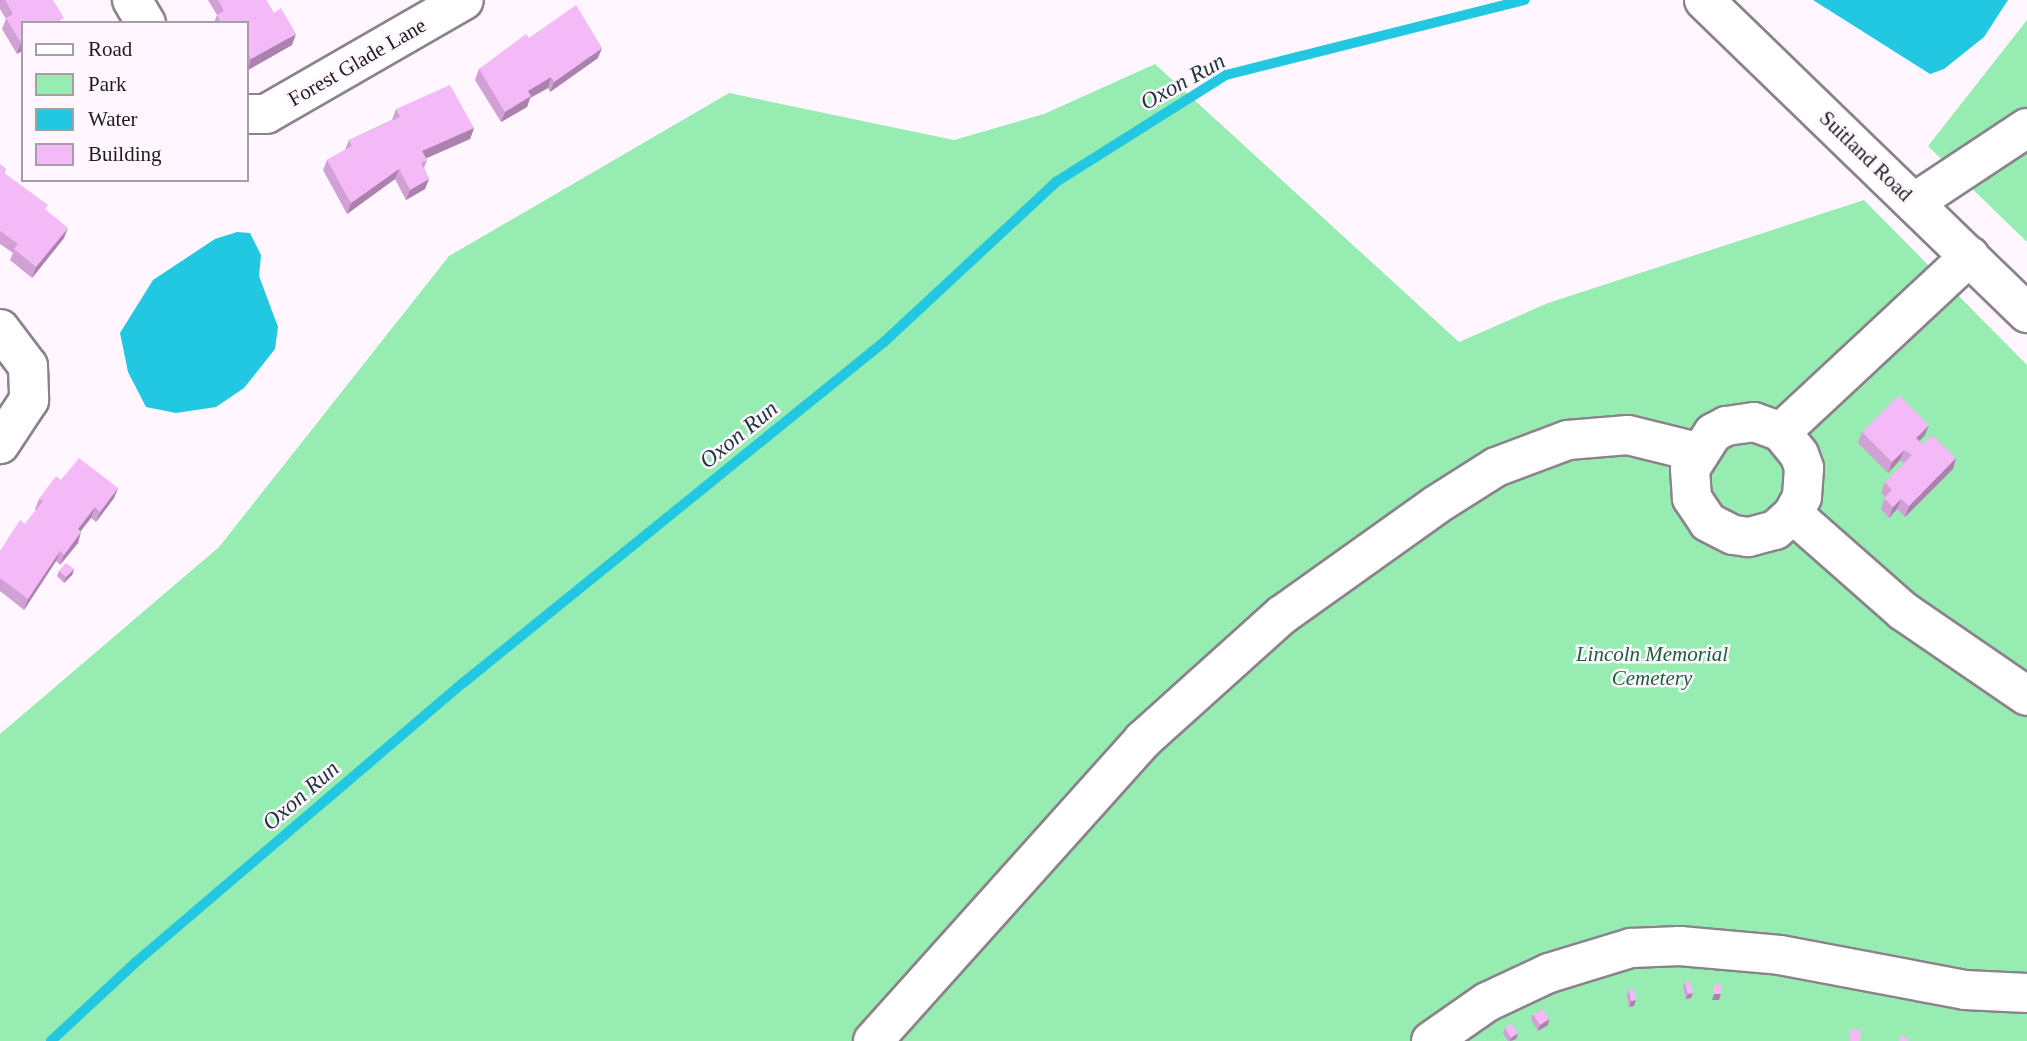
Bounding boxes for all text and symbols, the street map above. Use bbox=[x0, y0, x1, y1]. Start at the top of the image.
street label: Forest Glade Lane bbox=[284, 12, 430, 112]
legend bbox=[21, 21, 248, 182]
text: Road bbox=[88, 37, 132, 61]
water label: Oxon Run bbox=[1136, 47, 1230, 117]
text: Park bbox=[88, 72, 127, 96]
street label: Suitland Road bbox=[1814, 105, 1918, 207]
text: Water bbox=[88, 107, 138, 131]
text: Building bbox=[88, 142, 162, 166]
water label: Oxon Run bbox=[694, 395, 784, 475]
park label: Lincoln Memorial Cemetery bbox=[1576, 641, 1728, 691]
water label: Oxon Run bbox=[257, 755, 345, 837]

